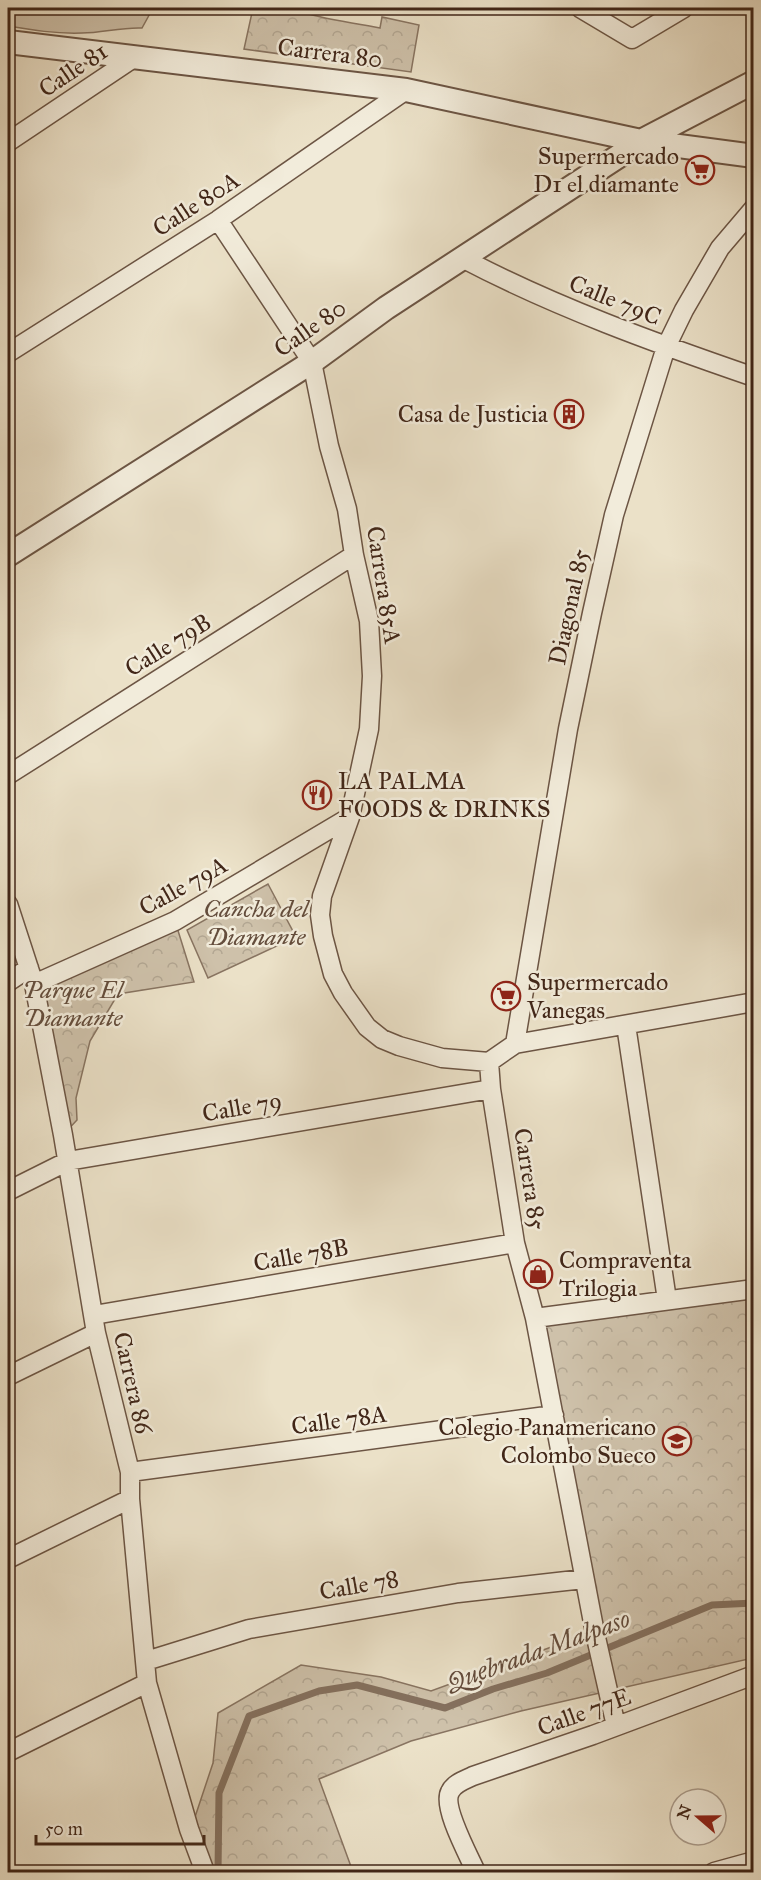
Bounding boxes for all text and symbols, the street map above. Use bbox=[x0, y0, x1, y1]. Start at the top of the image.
street label: Carrera 80 bbox=[276, 32, 384, 74]
street label: Calle 81 bbox=[33, 36, 113, 104]
place label: Supermercado D1 el diamante bbox=[533, 141, 679, 199]
supermarket icon: Supermercado D1 el diamante bbox=[684, 154, 716, 186]
street label: Calle 80A bbox=[147, 165, 245, 243]
street label: Calle 79C bbox=[565, 268, 665, 332]
street label: Calle 80 bbox=[268, 292, 352, 364]
building icon: Casa de Justicia bbox=[553, 398, 585, 430]
place label: Casa de Justicia bbox=[398, 399, 549, 429]
street label: Carrera 85A bbox=[360, 524, 408, 646]
street label: Diagonal 85 bbox=[542, 546, 596, 668]
street label: Calle 79B bbox=[119, 607, 217, 683]
place label: LA PALMA FOODS & DRINKS bbox=[338, 766, 550, 824]
restaurant icon: LA PALMA FOODS & DRINKS bbox=[301, 779, 333, 811]
street label: Calle 79A bbox=[134, 850, 232, 922]
park label: Cancha del Diamante bbox=[204, 894, 311, 952]
place label: Supermercado Vanegas bbox=[526, 967, 668, 1025]
park label: Parque El Diamante bbox=[23, 975, 126, 1033]
supermarket icon: Supermercado Vanegas bbox=[490, 980, 522, 1012]
street label: Calle 79 bbox=[200, 1085, 284, 1129]
street label: Carrera 85 bbox=[507, 1126, 553, 1232]
street label: Calle 78B bbox=[251, 1232, 351, 1278]
place label: Compraventa Trilogia bbox=[559, 1245, 692, 1303]
shop icon: Compraventa Trilogia bbox=[522, 1258, 554, 1290]
street label: Carrera 86 bbox=[107, 1329, 159, 1438]
street label: Calle 78A bbox=[289, 1398, 389, 1442]
place label: Colegio Panamericano Colombo Sueco bbox=[438, 1412, 656, 1470]
school or university icon: Colegio Panamericano Colombo Sueco bbox=[661, 1425, 693, 1457]
street label: Calle 78 bbox=[317, 1563, 401, 1607]
water label: Quebrada Malpaso bbox=[440, 1602, 635, 1700]
street label: Calle 77E bbox=[533, 1681, 635, 1743]
north arrow bbox=[668, 1787, 728, 1847]
text: N bbox=[673, 1802, 696, 1822]
scale bar bbox=[36, 1808, 204, 1846]
text: 50 m bbox=[45, 1818, 83, 1840]

